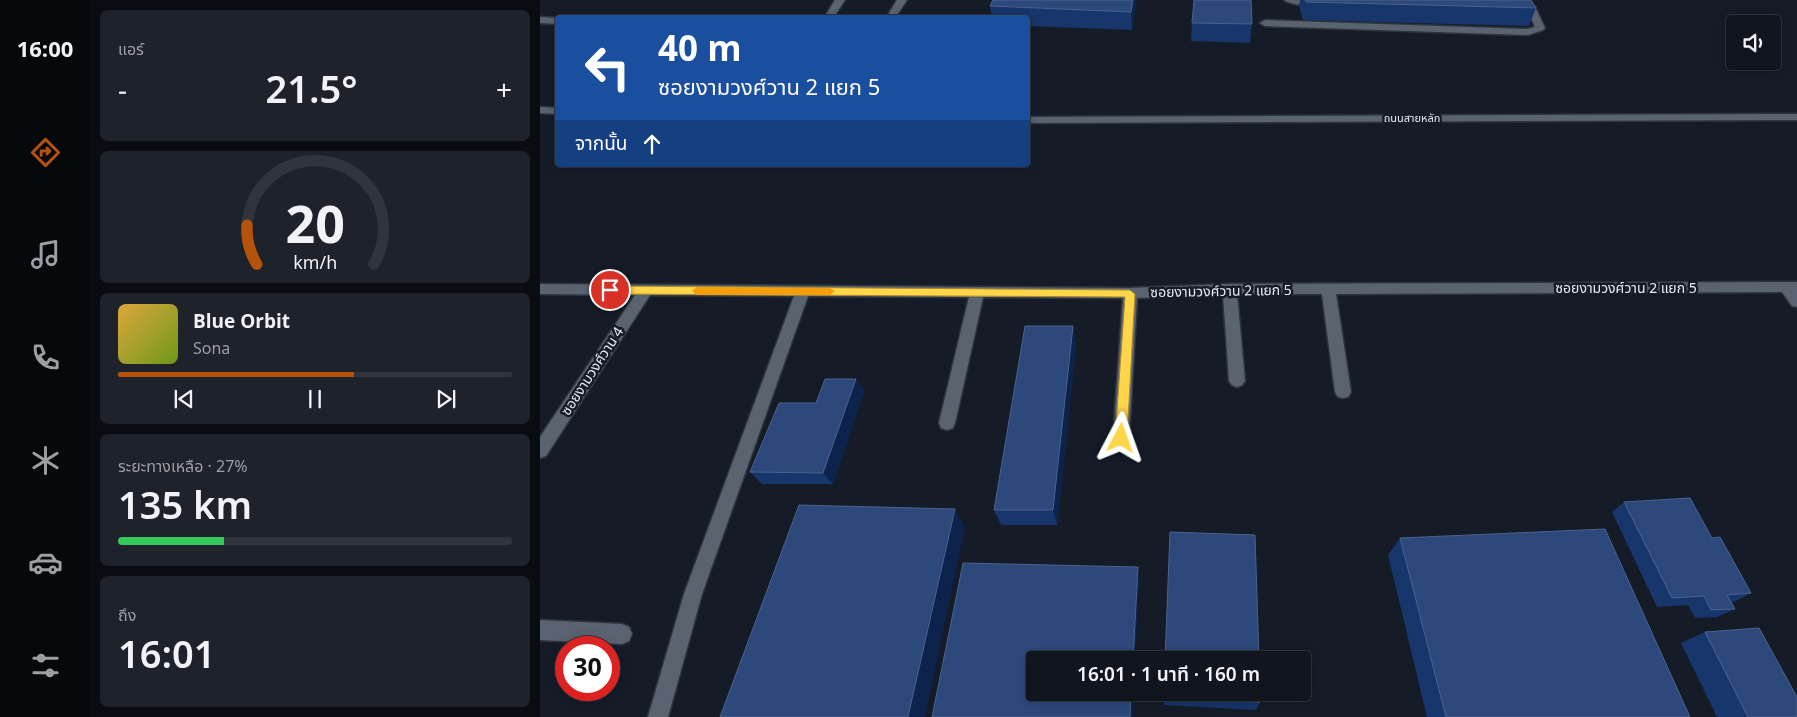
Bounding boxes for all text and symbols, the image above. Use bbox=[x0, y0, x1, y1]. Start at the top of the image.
map controls bbox=[1726, 15, 1781, 70]
button: sound bbox=[1726, 15, 1781, 70]
text: 40 m bbox=[658, 24, 742, 77]
text: 16:00 bbox=[17, 34, 73, 67]
icon: left bbox=[575, 35, 640, 100]
text: แอร์ bbox=[118, 38, 144, 62]
text: 21.5° bbox=[265, 63, 358, 120]
text: − bbox=[118, 70, 127, 113]
text: + bbox=[496, 70, 512, 113]
text: ซอยงามวงศ์วาน 2 แยก 5 bbox=[658, 72, 880, 105]
street label: ถนนสายหลัก bbox=[1384, 110, 1440, 127]
text: จากนั้น bbox=[575, 130, 628, 159]
icon: ahead bbox=[638, 130, 666, 158]
icon: directions bbox=[28, 135, 63, 170]
text: 20 bbox=[285, 188, 345, 266]
icon: music bbox=[28, 237, 63, 272]
text: km/h bbox=[293, 250, 337, 277]
pin bbox=[589, 269, 631, 311]
icon: arrive bbox=[596, 276, 624, 304]
street label: ซอยงามวงศ์วาน 2 แยก 5 bbox=[1555, 278, 1697, 299]
street label: ซอยงามวงศ์วาน 2 แยก 5 bbox=[1150, 280, 1292, 303]
text: Blue Orbit bbox=[193, 308, 290, 337]
street label: ซอยงามวงศ์วาน 4 bbox=[556, 323, 629, 420]
text: Sona bbox=[193, 337, 230, 361]
icon: phone bbox=[28, 340, 63, 375]
icon: previous bbox=[170, 385, 198, 413]
icon: pause bbox=[301, 385, 329, 413]
icon: next bbox=[432, 385, 460, 413]
position arrow bbox=[1094, 411, 1146, 463]
icon: climate bbox=[28, 443, 63, 478]
text: ระยะทางเหลือ · 27% bbox=[118, 455, 248, 479]
text: 135 km bbox=[118, 479, 252, 536]
icon: car bbox=[28, 545, 63, 580]
text: ถึง bbox=[118, 604, 136, 628]
text: 16:01 bbox=[118, 628, 216, 685]
speed limit sign: 30 bbox=[555, 636, 620, 701]
icon: filters bbox=[28, 648, 63, 683]
text: 16:01 · 1 นาที · 160 m bbox=[1077, 661, 1260, 690]

